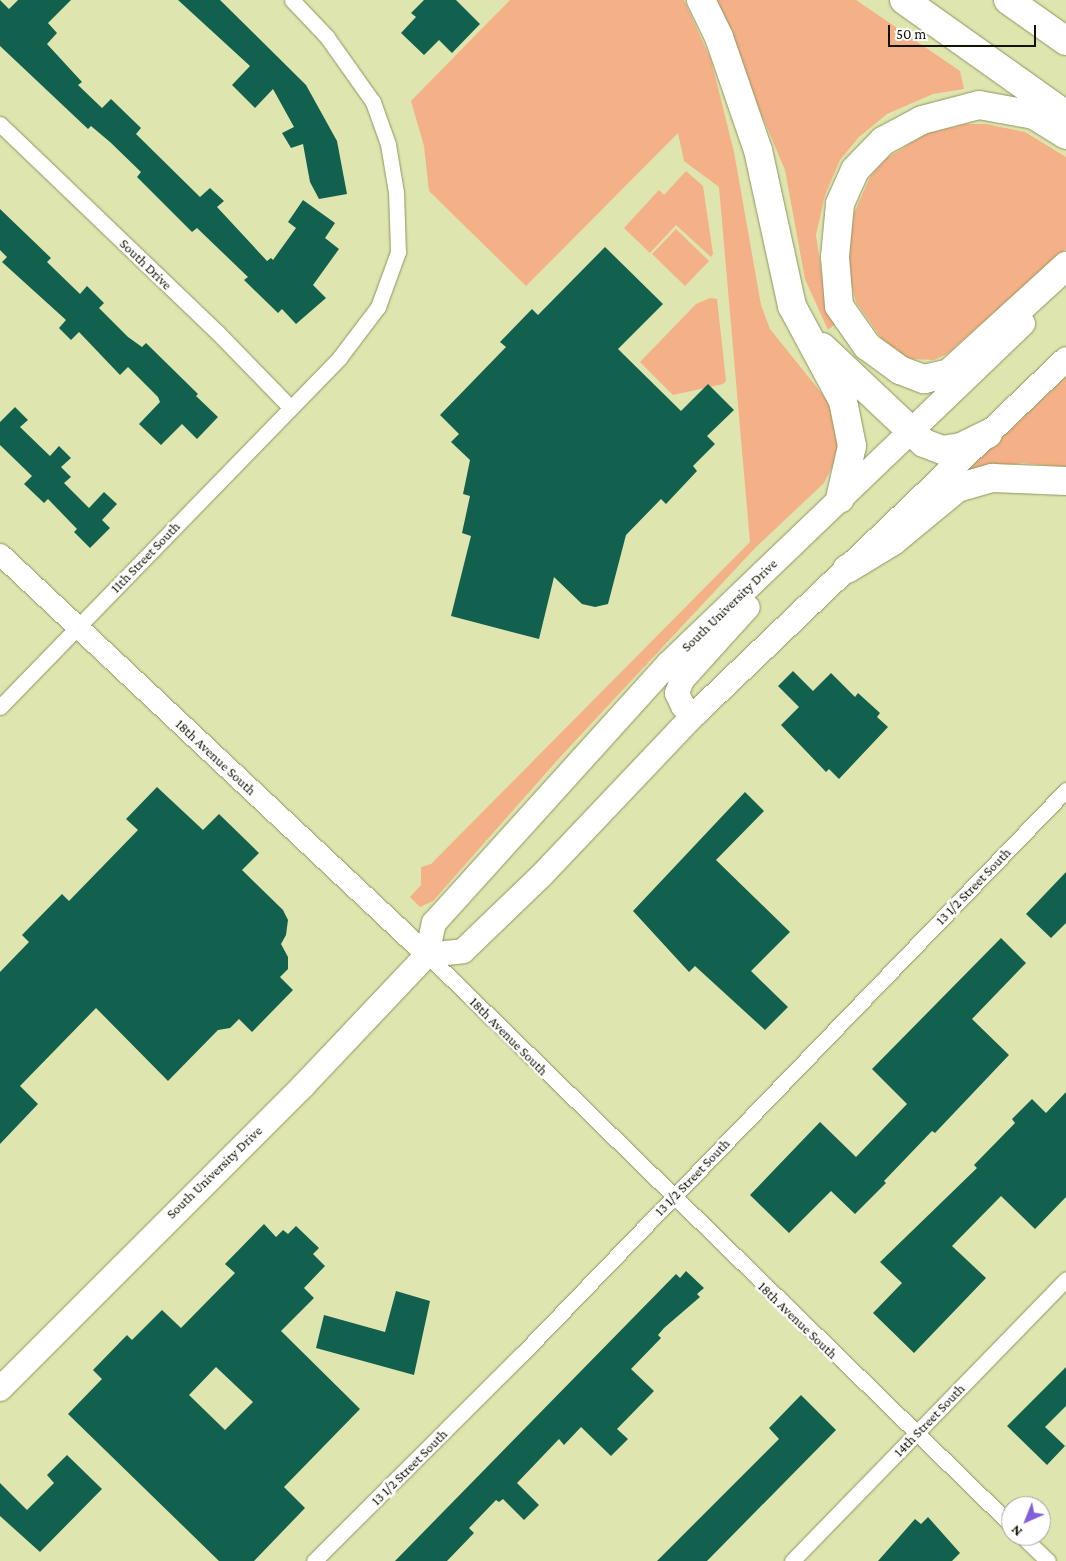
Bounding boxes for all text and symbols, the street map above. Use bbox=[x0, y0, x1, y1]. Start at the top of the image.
scale bar bbox=[891, 15, 1038, 47]
text: 50 m bbox=[896, 26, 926, 42]
street label: South Drive bbox=[116, 235, 176, 293]
street label: 11th Street South bbox=[107, 518, 183, 596]
street label: South University Drive bbox=[678, 555, 780, 655]
street label: 18th Avenue South bbox=[172, 715, 260, 799]
street label: 13 1/2 Street South bbox=[932, 844, 1014, 928]
street label: 18th Avenue South bbox=[466, 993, 552, 1079]
street label: South University Drive bbox=[163, 1122, 265, 1222]
street label: 13 1/2 Street South bbox=[651, 1135, 733, 1219]
street label: 18th Avenue South bbox=[755, 1278, 841, 1362]
street label: 14th Street South bbox=[890, 1380, 968, 1460]
street label: 13 1/2 Street South bbox=[367, 1425, 451, 1509]
north arrow bbox=[1001, 1496, 1051, 1546]
text: N bbox=[1007, 1522, 1025, 1540]

